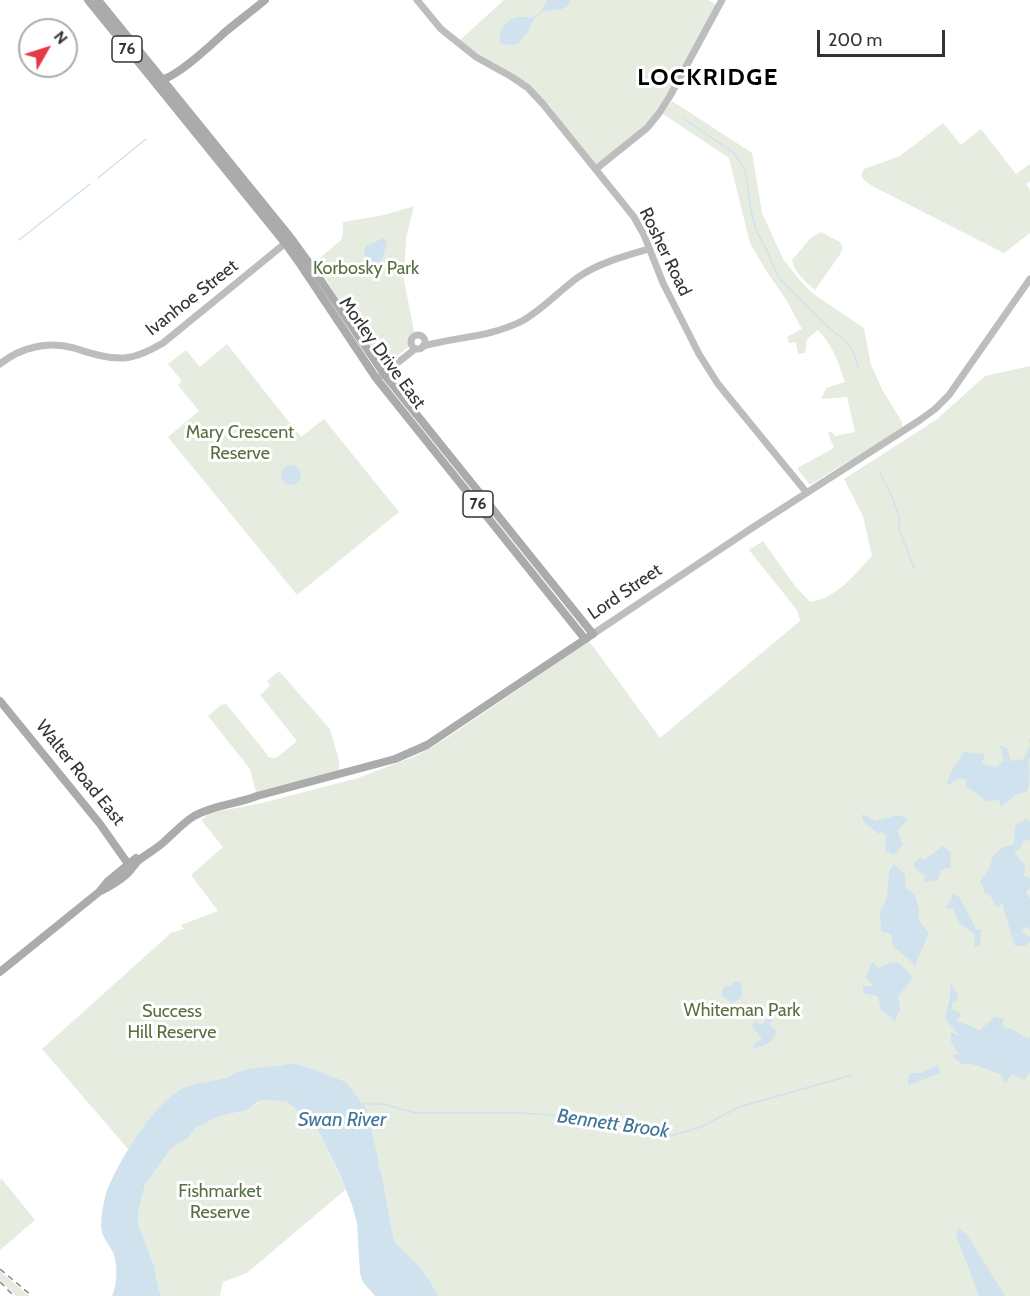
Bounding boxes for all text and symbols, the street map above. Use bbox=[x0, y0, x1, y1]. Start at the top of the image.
north arrow bbox=[18, 18, 78, 78]
scale bar bbox=[820, 18, 948, 56]
text: N bbox=[50, 27, 72, 48]
text: 200 m bbox=[828, 29, 882, 51]
road number: 76 bbox=[112, 36, 142, 62]
district label: LOCKRIDGE bbox=[637, 64, 779, 92]
street label: Rosher Road bbox=[634, 204, 696, 300]
street label: Ivanhoe Street bbox=[142, 255, 242, 341]
park label: Korbosky Park bbox=[313, 258, 419, 280]
street label: Morley Drive East bbox=[334, 293, 430, 413]
park label: Mary Crescent Reserve bbox=[186, 422, 294, 464]
road number: 76 bbox=[463, 491, 493, 517]
street label: Lord Street bbox=[584, 559, 666, 625]
street label: Walter Road East bbox=[31, 716, 129, 830]
park label: Whiteman Park bbox=[684, 1000, 800, 1022]
park label: Success Hill Reserve bbox=[128, 1001, 216, 1044]
water label: Bennett Brook bbox=[556, 1104, 670, 1144]
water label: Swan River bbox=[298, 1108, 386, 1132]
park label: Fishmarket Reserve bbox=[178, 1181, 262, 1224]

